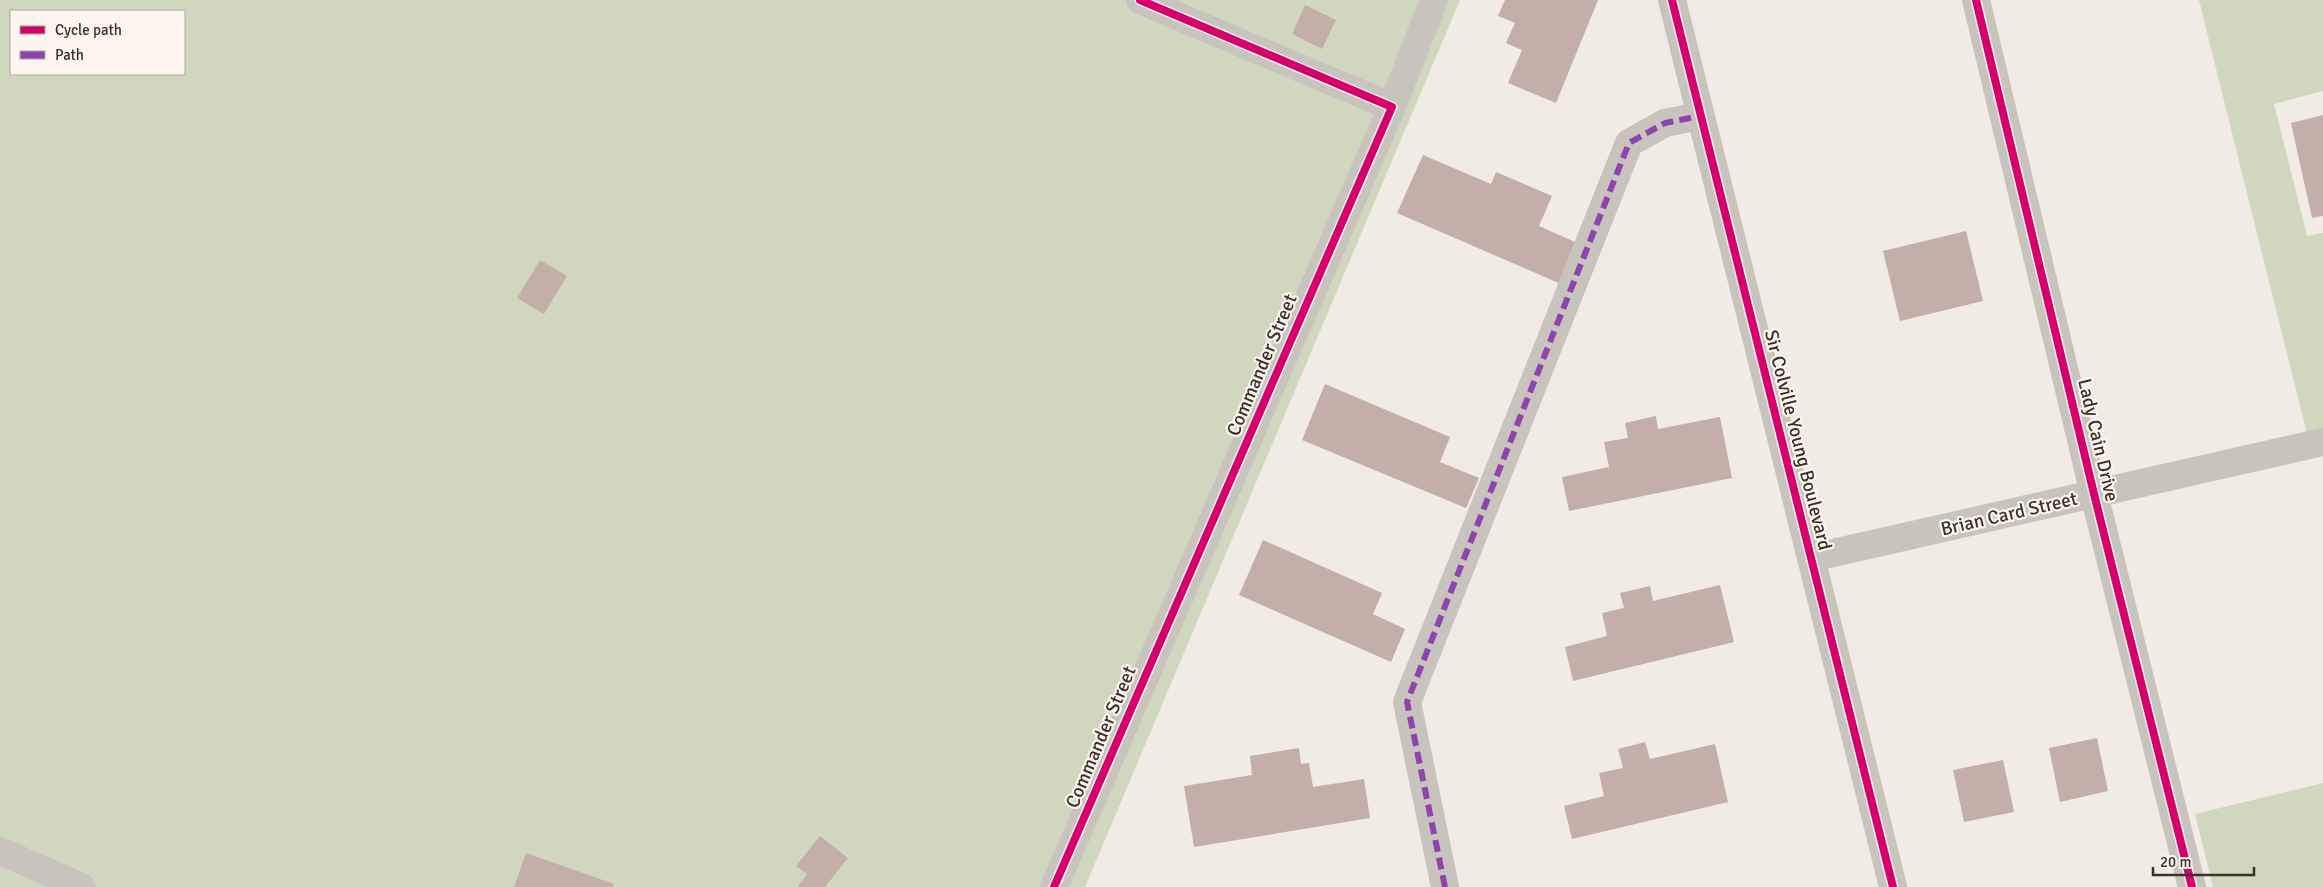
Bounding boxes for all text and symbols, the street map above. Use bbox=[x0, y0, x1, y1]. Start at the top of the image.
legend bbox=[10, 10, 185, 75]
text: Cycle path bbox=[55, 21, 122, 39]
text: Path bbox=[55, 46, 84, 64]
street label: Commander Street bbox=[1221, 290, 1303, 440]
street label: Sir Colville Young Boulevard bbox=[1759, 327, 1837, 553]
street label: Lady Cain Drive bbox=[2072, 376, 2124, 504]
street label: Brian Card Street bbox=[1938, 487, 2080, 541]
street label: Commander Street bbox=[1060, 662, 1142, 812]
scale bar bbox=[2153, 844, 2254, 876]
text: 20 m bbox=[2160, 853, 2191, 871]

